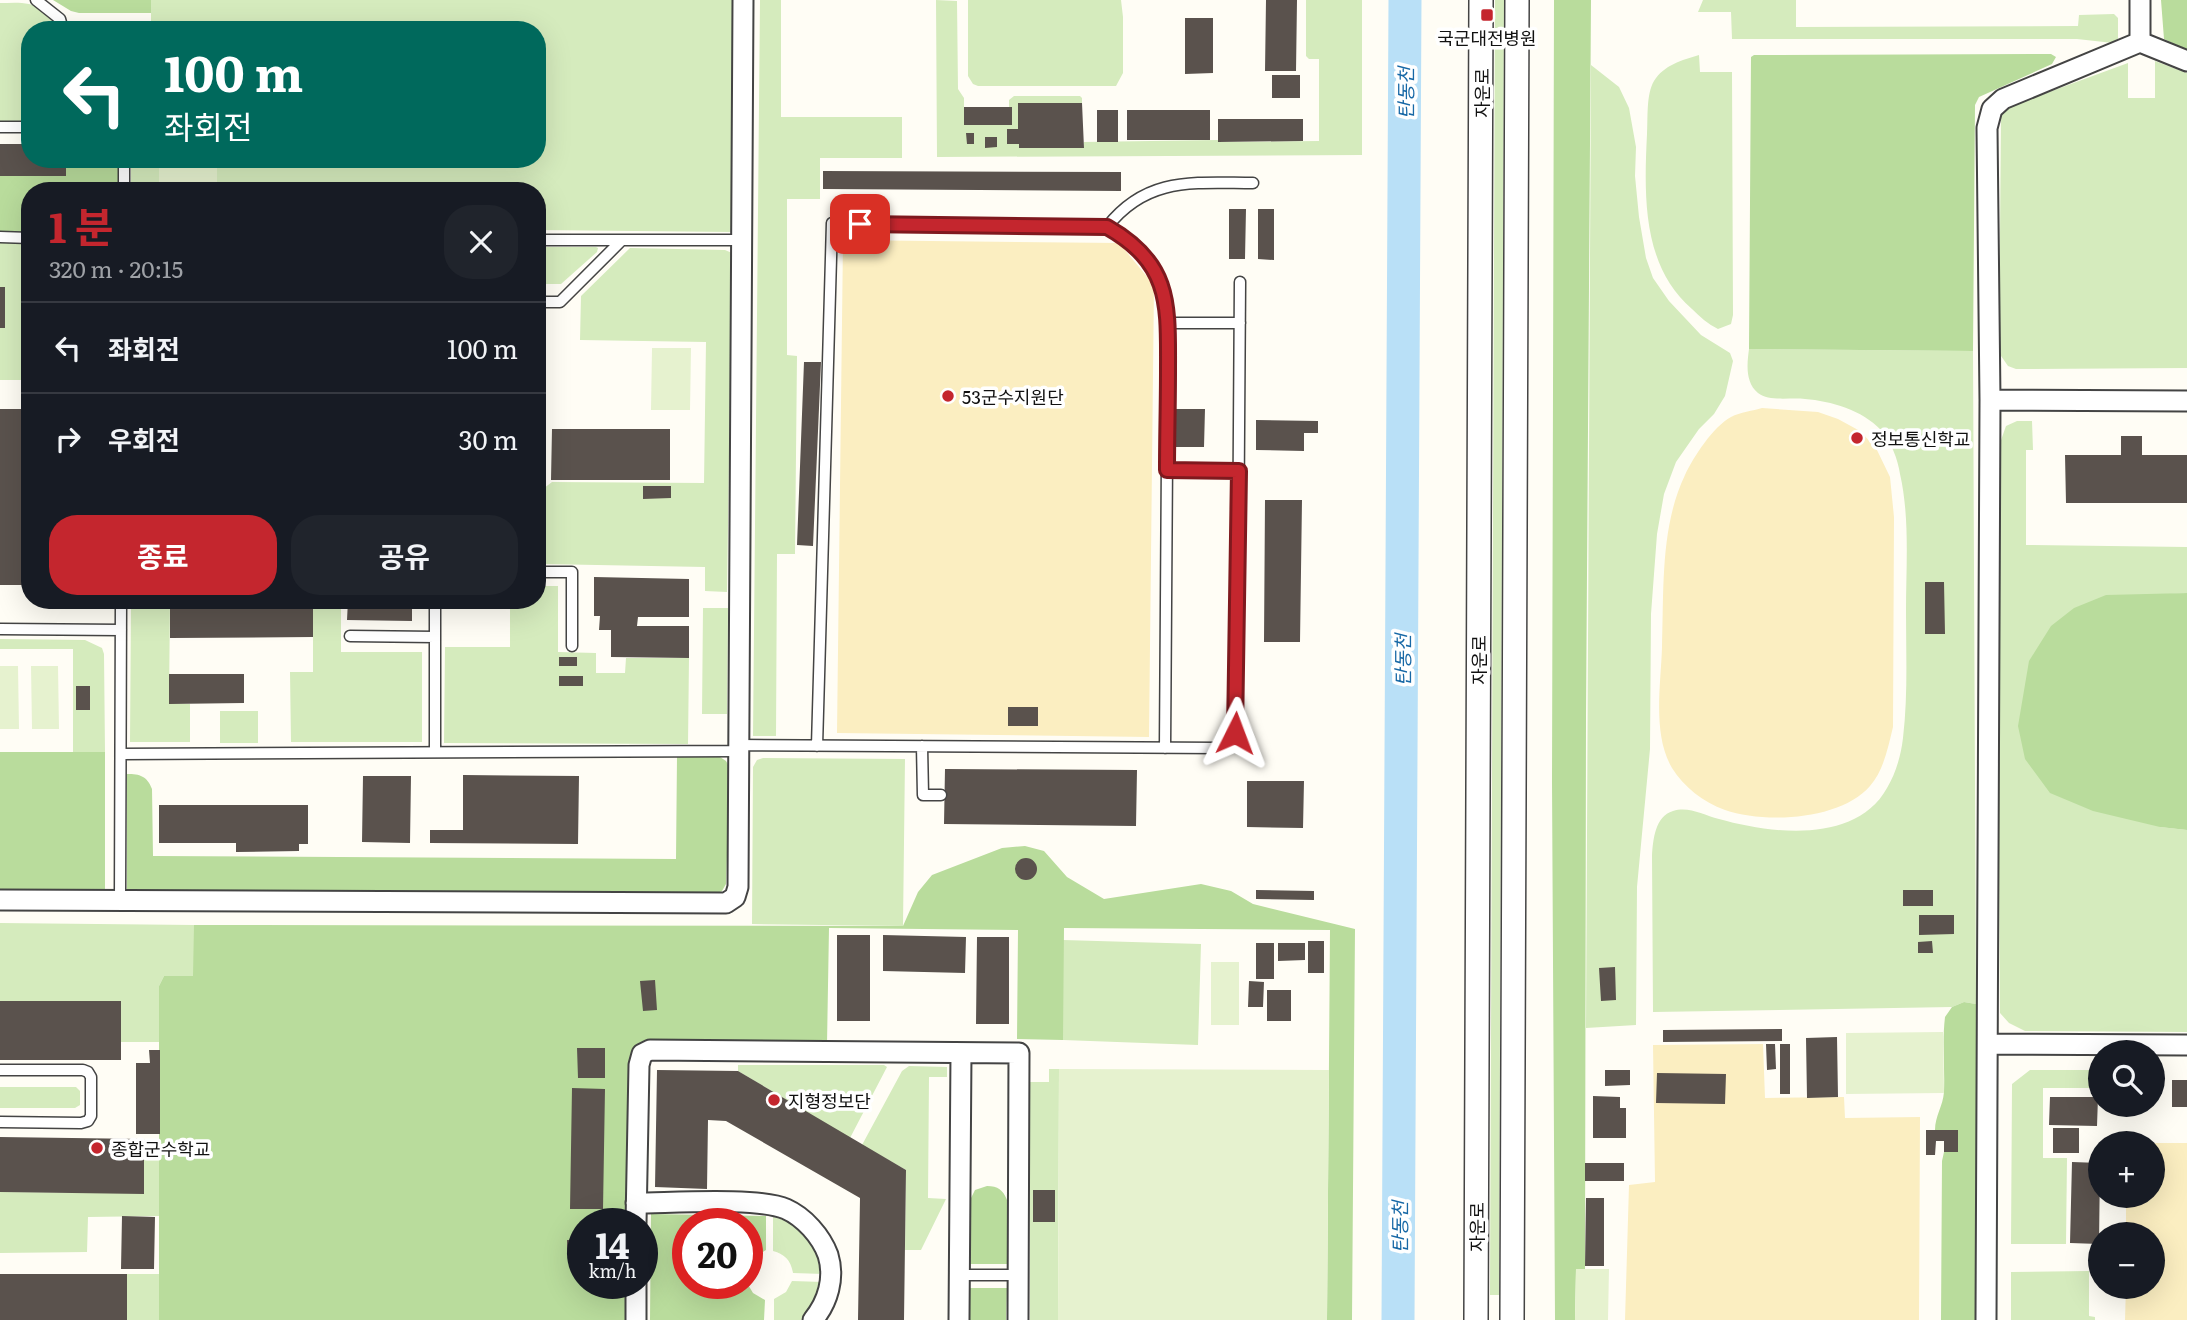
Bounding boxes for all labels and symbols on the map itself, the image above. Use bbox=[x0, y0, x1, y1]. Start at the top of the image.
marker: 국군대전병원 bbox=[1479, 7, 1495, 23]
place label: 국군대전병원 bbox=[1437, 24, 1537, 51]
water label: 탄동천 bbox=[1391, 65, 1419, 119]
street label: 자운로 bbox=[1468, 68, 1495, 118]
pin bbox=[830, 194, 890, 254]
place label: 53군수지원단 bbox=[962, 383, 1064, 410]
marker: 53군수지원단 bbox=[940, 388, 956, 404]
place label: 정보통신학교 bbox=[1871, 425, 1970, 452]
marker: 정보통신학교 bbox=[1849, 430, 1865, 446]
water label: 탄동천 bbox=[1388, 632, 1416, 686]
street label: 자운로 bbox=[1465, 635, 1492, 685]
position arrow bbox=[1198, 696, 1272, 770]
place label: 지형정보단 bbox=[788, 1087, 871, 1114]
marker: 지형정보단 bbox=[766, 1092, 782, 1108]
place label: 종합군수학교 bbox=[111, 1135, 210, 1162]
marker: 종합군수학교 bbox=[89, 1140, 105, 1156]
water label: 탄동천 bbox=[1385, 1199, 1413, 1253]
street label: 자운로 bbox=[1463, 1202, 1490, 1252]
speed limit sign: 20 bbox=[672, 1208, 763, 1299]

